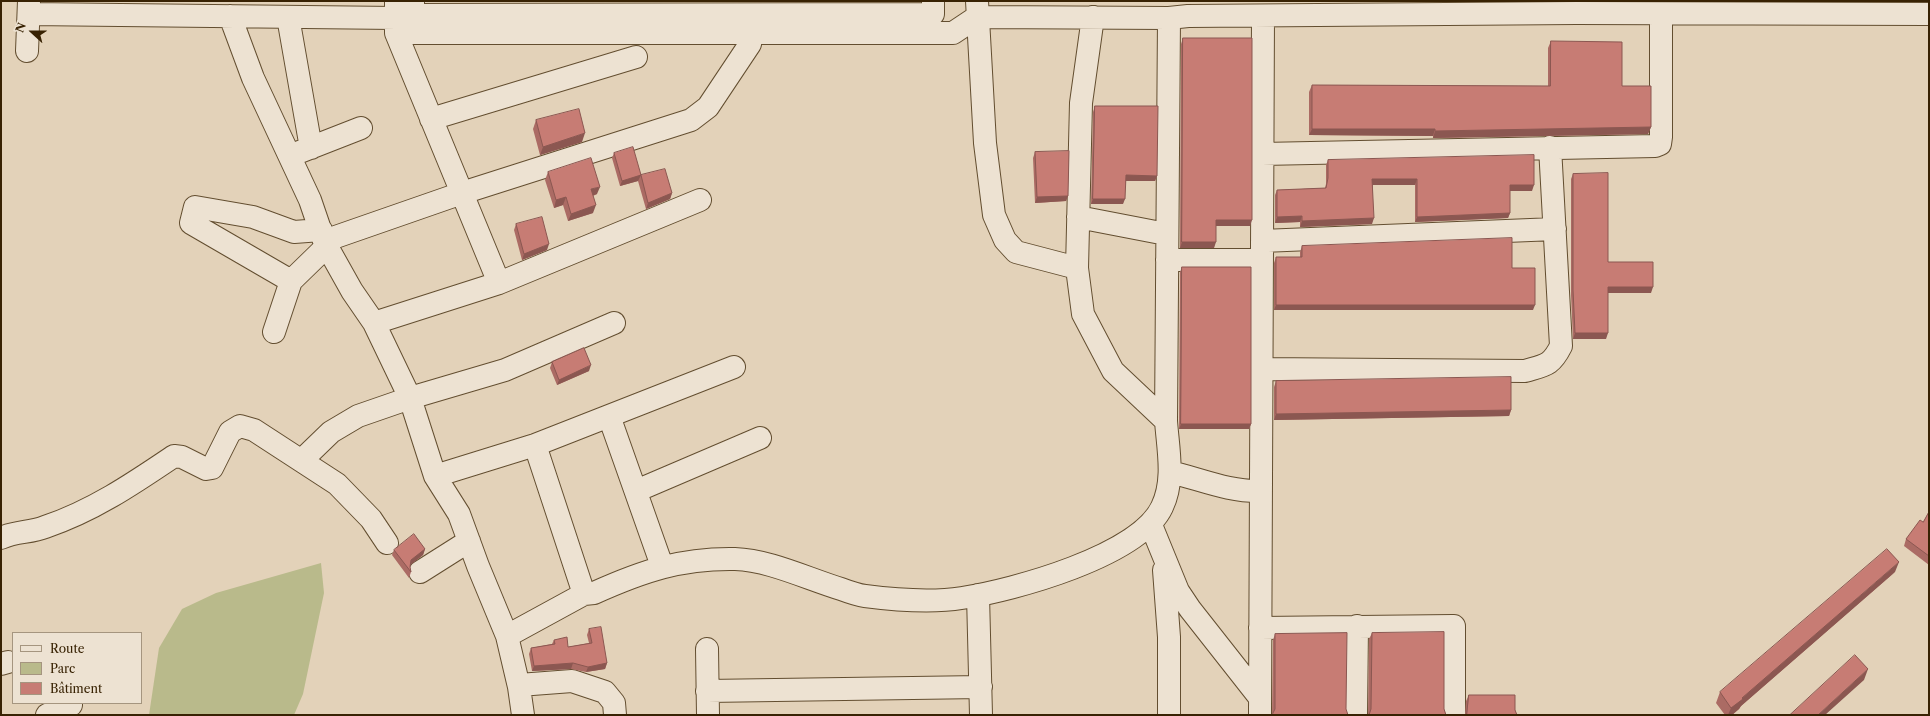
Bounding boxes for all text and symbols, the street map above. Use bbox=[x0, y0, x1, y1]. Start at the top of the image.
north arrow bbox=[12, 12, 52, 52]
text: N bbox=[13, 21, 29, 35]
legend bbox=[12, 632, 142, 704]
text: Route bbox=[50, 641, 84, 656]
text: Parc bbox=[50, 661, 75, 676]
text: Bâtiment bbox=[50, 681, 102, 696]

